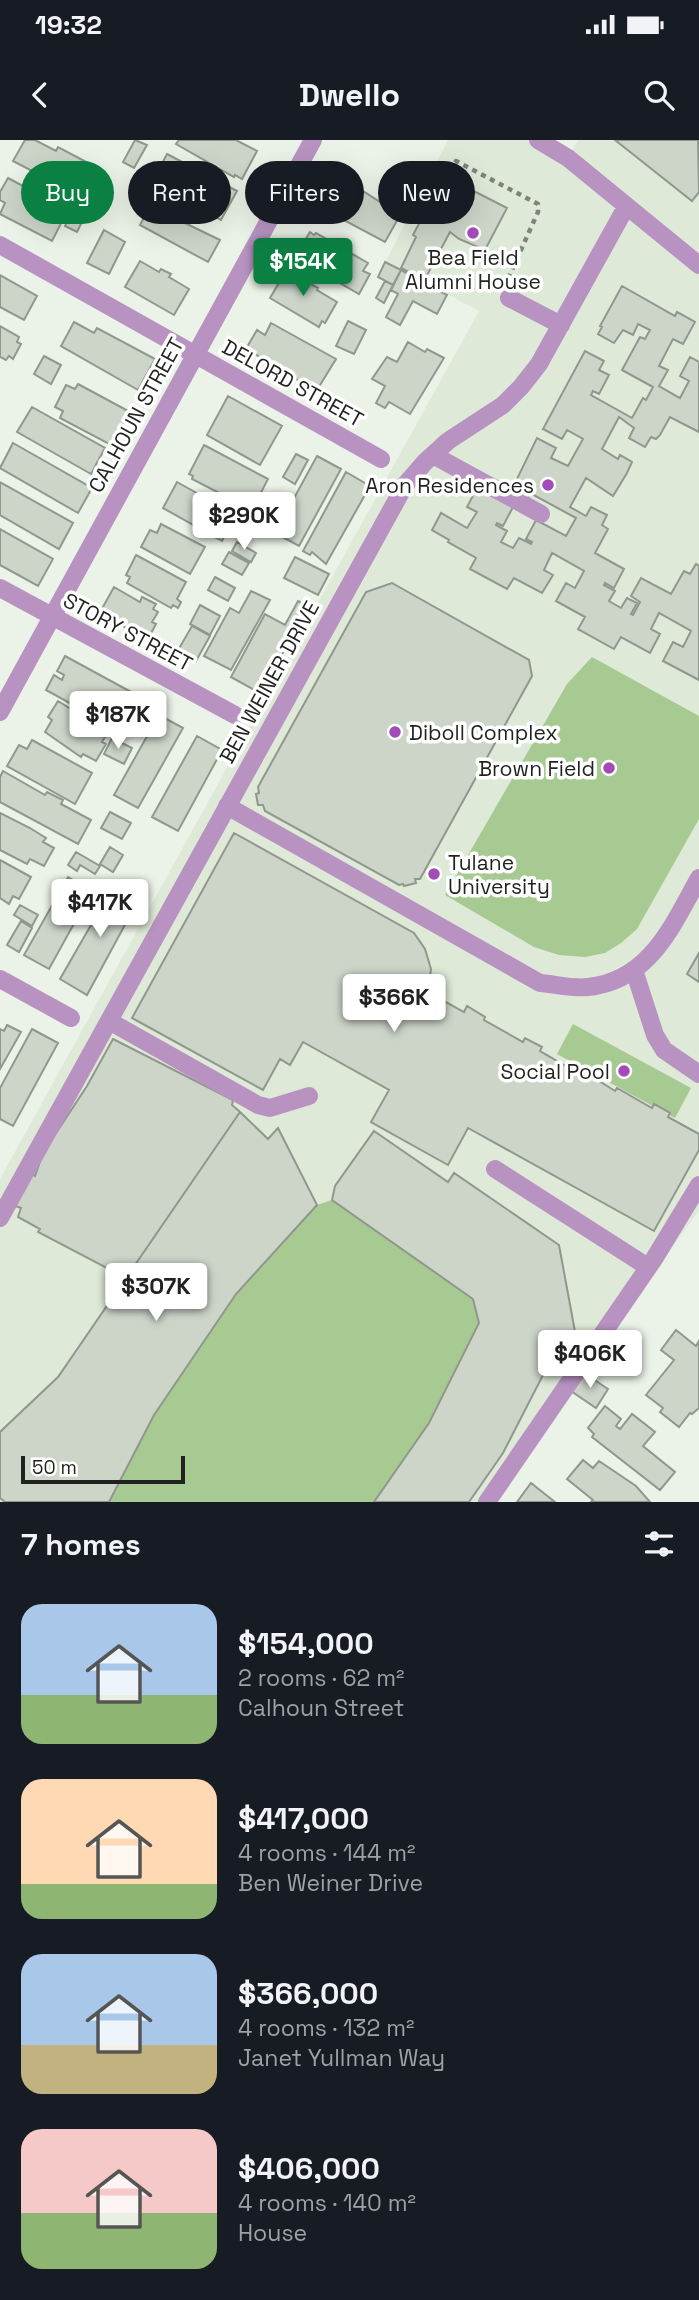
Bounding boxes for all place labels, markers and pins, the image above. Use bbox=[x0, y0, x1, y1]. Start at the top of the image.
marker: Bea Field Alumni House bbox=[465, 225, 481, 241]
pin: $154K bbox=[254, 239, 352, 298]
place label: Bea Field Alumni House bbox=[405, 244, 541, 295]
place label: Aron Residences bbox=[365, 472, 534, 499]
marker: Aron Residences bbox=[540, 477, 556, 493]
pin: $290K bbox=[195, 492, 293, 552]
pin: $187K bbox=[69, 692, 167, 751]
place label: Diboll Complex bbox=[409, 719, 558, 746]
marker: Diboll Complex bbox=[387, 724, 403, 740]
place label: Brown Field bbox=[478, 755, 595, 782]
marker: Brown Field bbox=[601, 760, 617, 776]
place label: Tulane University bbox=[448, 849, 550, 900]
marker: Tulane University bbox=[426, 866, 442, 882]
pin: $417K bbox=[51, 880, 149, 939]
pin: $366K bbox=[345, 974, 443, 1034]
place label: Social Pool bbox=[500, 1058, 610, 1085]
marker: Social Pool bbox=[616, 1063, 632, 1079]
pin: $307K bbox=[107, 1264, 205, 1323]
pin: $406K bbox=[541, 1330, 639, 1390]

